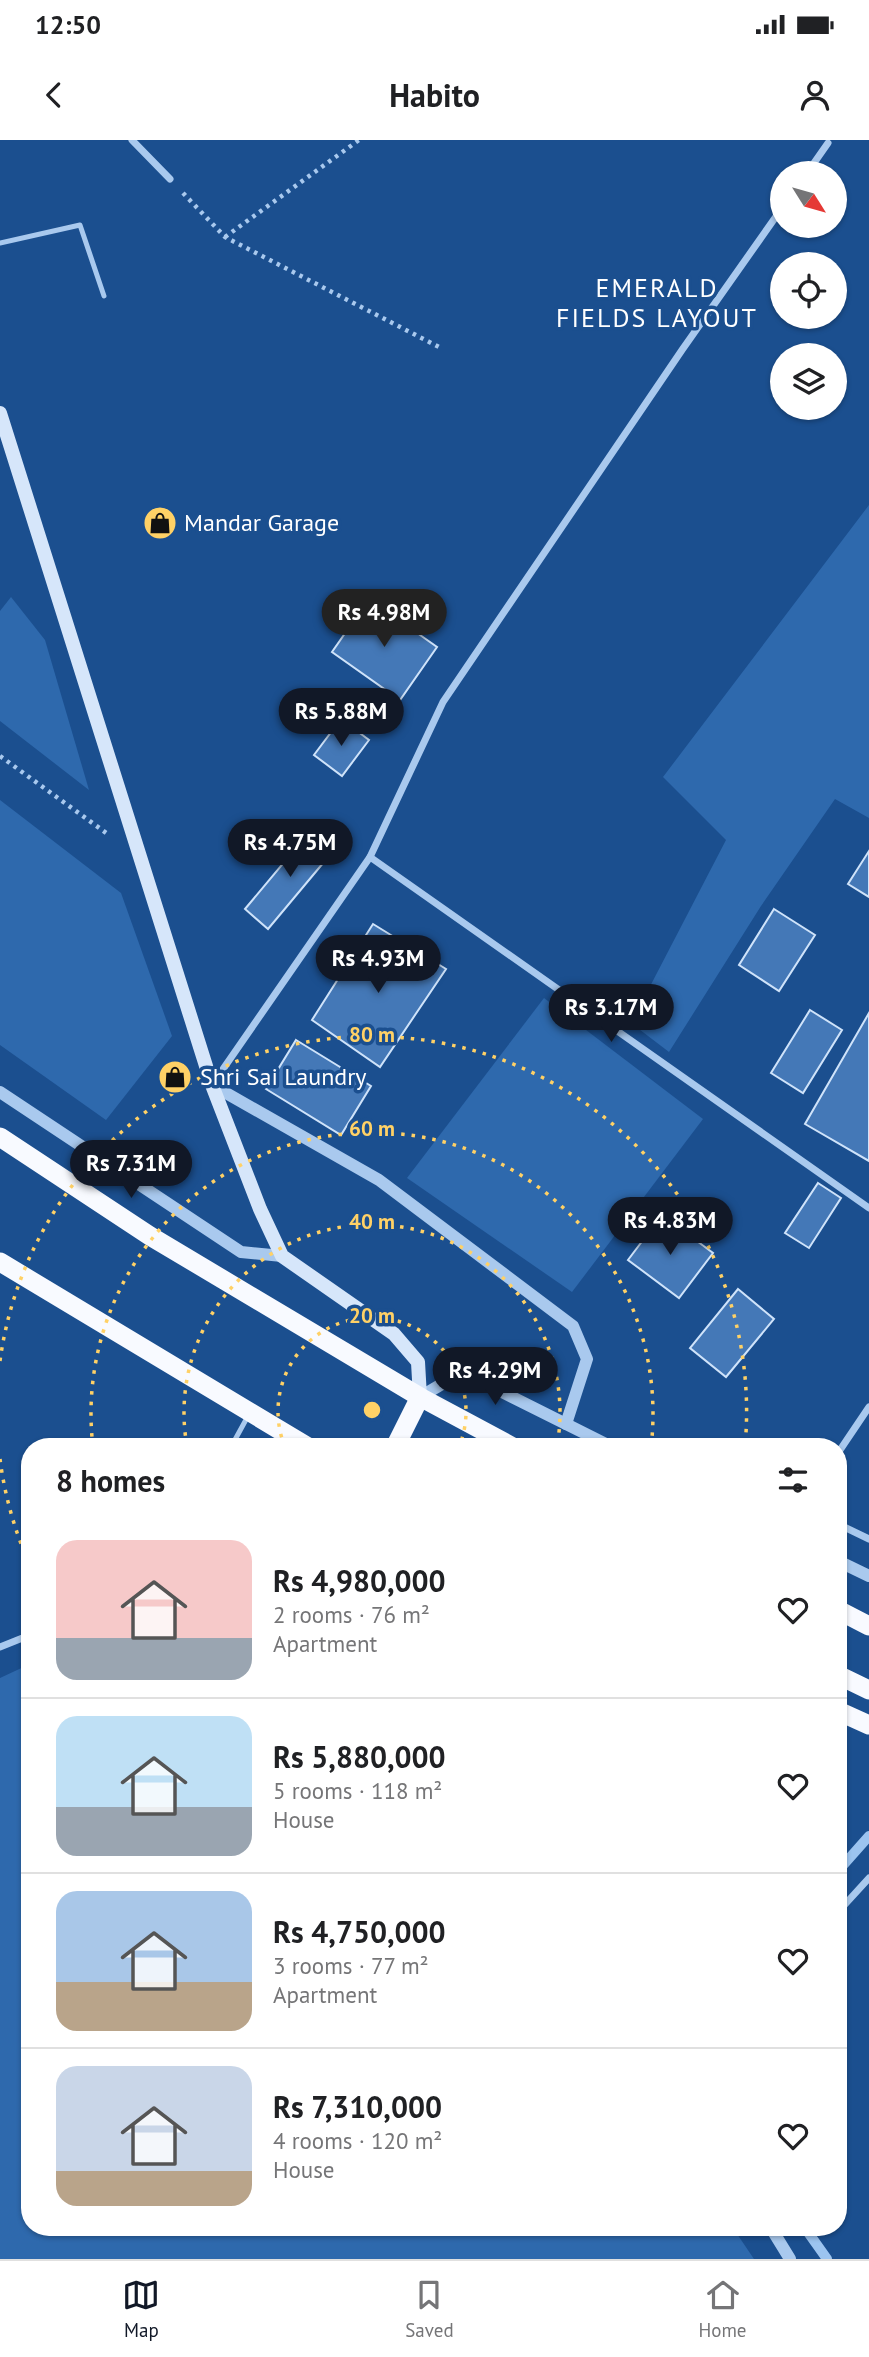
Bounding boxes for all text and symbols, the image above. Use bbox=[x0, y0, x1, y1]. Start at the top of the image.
text: 12:50 bbox=[35, 8, 101, 41]
text: Habito bbox=[389, 74, 480, 116]
icon: back bbox=[35, 76, 73, 114]
icon: person bbox=[796, 76, 834, 114]
north arrow bbox=[770, 161, 847, 238]
map controls bbox=[770, 161, 847, 420]
button: locate bbox=[770, 252, 847, 329]
district label: EMERALD FIELDS LAYOUT bbox=[556, 271, 758, 334]
button: layers bbox=[770, 343, 847, 420]
shop icon: Mandar Garage bbox=[141, 504, 179, 542]
place label: Mandar Garage bbox=[184, 507, 339, 538]
pin: Rs 4.98M bbox=[312, 589, 456, 649]
text: Rs 4.98M bbox=[338, 597, 430, 626]
pin: Rs 5.88M bbox=[269, 688, 413, 748]
text: Rs 5.88M bbox=[295, 696, 387, 725]
pin: Rs 4.75M bbox=[218, 820, 362, 879]
text: Rs 4.75M bbox=[244, 827, 336, 856]
pin: Rs 4.93M bbox=[306, 936, 450, 995]
text: Rs 4.93M bbox=[332, 943, 424, 972]
pin: Rs 3.17M bbox=[539, 984, 683, 1044]
text: Rs 3.17M bbox=[565, 992, 657, 1021]
text: 80 m bbox=[349, 1021, 395, 1048]
shop icon: Shri Sai Laundry bbox=[156, 1058, 194, 1096]
place label: Shri Sai Laundry bbox=[200, 1061, 367, 1092]
text: 60 m bbox=[349, 1115, 395, 1142]
pin: Rs 7.31M bbox=[59, 1140, 203, 1200]
text: Rs 7.31M bbox=[86, 1148, 176, 1177]
pin: Rs 4.83M bbox=[598, 1198, 742, 1257]
text: Rs 4.83M bbox=[624, 1205, 716, 1234]
text: 40 m bbox=[349, 1208, 395, 1235]
text: 20 m bbox=[349, 1302, 395, 1329]
pin: Rs 4.29M bbox=[423, 1348, 567, 1407]
text: Rs 4.29M bbox=[449, 1355, 541, 1384]
centre of rings bbox=[360, 1398, 384, 1422]
text: 8 homes bbox=[56, 1461, 165, 1500]
icon: filters bbox=[774, 1461, 812, 1499]
text: Rs 4,980,000 bbox=[273, 1561, 446, 1600]
icon: home bbox=[112, 1568, 196, 1652]
icon: heart bbox=[774, 1591, 812, 1629]
text: 2 rooms · 76 m² bbox=[273, 1600, 430, 1629]
text: Apartment bbox=[273, 1629, 377, 1658]
text: Rs 5,880,000 bbox=[273, 1737, 446, 1776]
icon: home bbox=[112, 1744, 196, 1828]
icon: heart bbox=[774, 1767, 812, 1805]
text: 5 rooms · 118 m² bbox=[273, 1776, 442, 1805]
text: House bbox=[273, 1805, 335, 1834]
text: Rs 4,750,000 bbox=[273, 1912, 446, 1951]
icon: home bbox=[112, 1919, 196, 2003]
icon: heart bbox=[774, 1942, 812, 1980]
text: 3 rooms · 77 m² bbox=[273, 1951, 429, 1980]
text: Apartment bbox=[273, 1980, 377, 2009]
text: Rs 7,310,000 bbox=[273, 2087, 442, 2126]
icon: home bbox=[112, 2094, 196, 2178]
icon: heart bbox=[774, 2117, 812, 2155]
text: 4 rooms · 120 m² bbox=[273, 2126, 442, 2155]
text: House bbox=[273, 2155, 335, 2184]
tab: Map bbox=[122, 2276, 160, 2342]
tab: Saved bbox=[405, 2276, 454, 2342]
tab: Home bbox=[698, 2276, 747, 2342]

